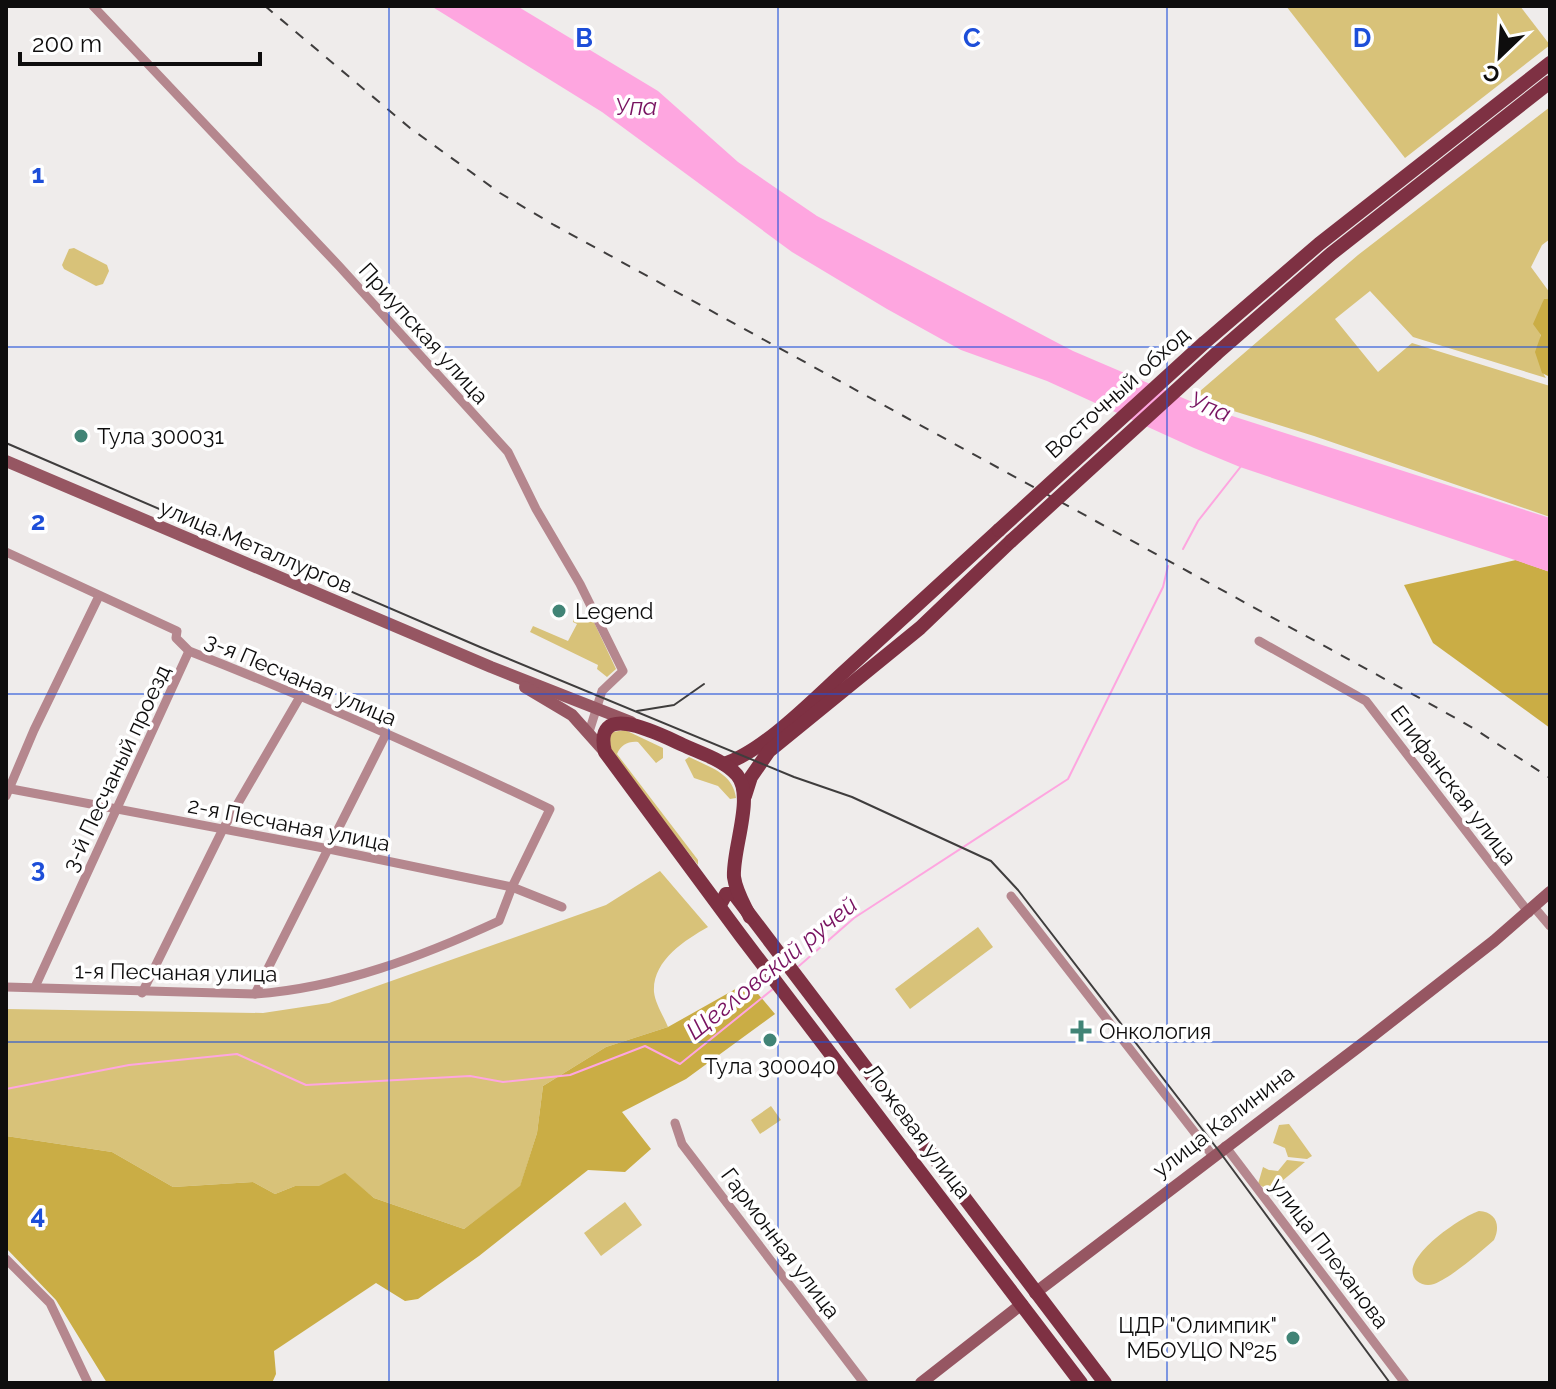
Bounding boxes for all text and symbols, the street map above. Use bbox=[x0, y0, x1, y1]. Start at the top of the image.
scale bar bbox=[20, 16, 260, 66]
north arrow bbox=[1460, 16, 1540, 96]
text: B bbox=[575, 23, 593, 53]
text: C bbox=[963, 23, 981, 53]
text: D bbox=[1353, 23, 1371, 53]
text: 200 m bbox=[32, 29, 102, 58]
text: С bbox=[1479, 59, 1504, 89]
water label: Упа bbox=[615, 92, 657, 121]
text: 1 bbox=[32, 159, 45, 189]
street label: Приупская улица bbox=[354, 257, 494, 409]
street label: Восточный обход bbox=[1040, 321, 1194, 463]
water label: Упа bbox=[1185, 385, 1235, 428]
place label: Тула 300031 bbox=[97, 423, 224, 449]
marker: Тула 300031 bbox=[72, 427, 90, 445]
street label: улица Металлургов bbox=[156, 494, 356, 598]
text: 2 bbox=[31, 506, 45, 536]
place label: Legend bbox=[575, 598, 654, 624]
marker: Legend bbox=[550, 602, 568, 620]
street label: 3-я Песчаная улица bbox=[201, 627, 401, 731]
street label: 3-й Песчаный проезд bbox=[57, 660, 175, 875]
street label: Епифанская улица bbox=[1386, 700, 1522, 870]
street label: 2-я Песчаная улица bbox=[186, 792, 392, 856]
text: 3 bbox=[31, 853, 45, 883]
water label: Щегловский ручей bbox=[680, 890, 863, 1045]
street label: 1-я Песчаная улица bbox=[74, 957, 278, 987]
place label: Онкология bbox=[1099, 1018, 1211, 1044]
marker: Онкология bbox=[1070, 1020, 1092, 1042]
marker: Тула 300040 bbox=[761, 1031, 779, 1049]
place label: Тула 300040 bbox=[704, 1053, 836, 1079]
street label: Ложевая улица bbox=[859, 1059, 977, 1203]
street label: улица Калинина bbox=[1147, 1059, 1299, 1183]
street label: Гармонная улица bbox=[716, 1163, 846, 1323]
street label: улица Плеханова bbox=[1265, 1173, 1395, 1333]
text: 4 bbox=[31, 1200, 45, 1230]
place label: ЦДР "Олимпик" МБОУЦО №25 bbox=[1118, 1312, 1277, 1363]
marker: ЦДР "Олимпик" МБОУЦО №25 bbox=[1284, 1329, 1302, 1347]

